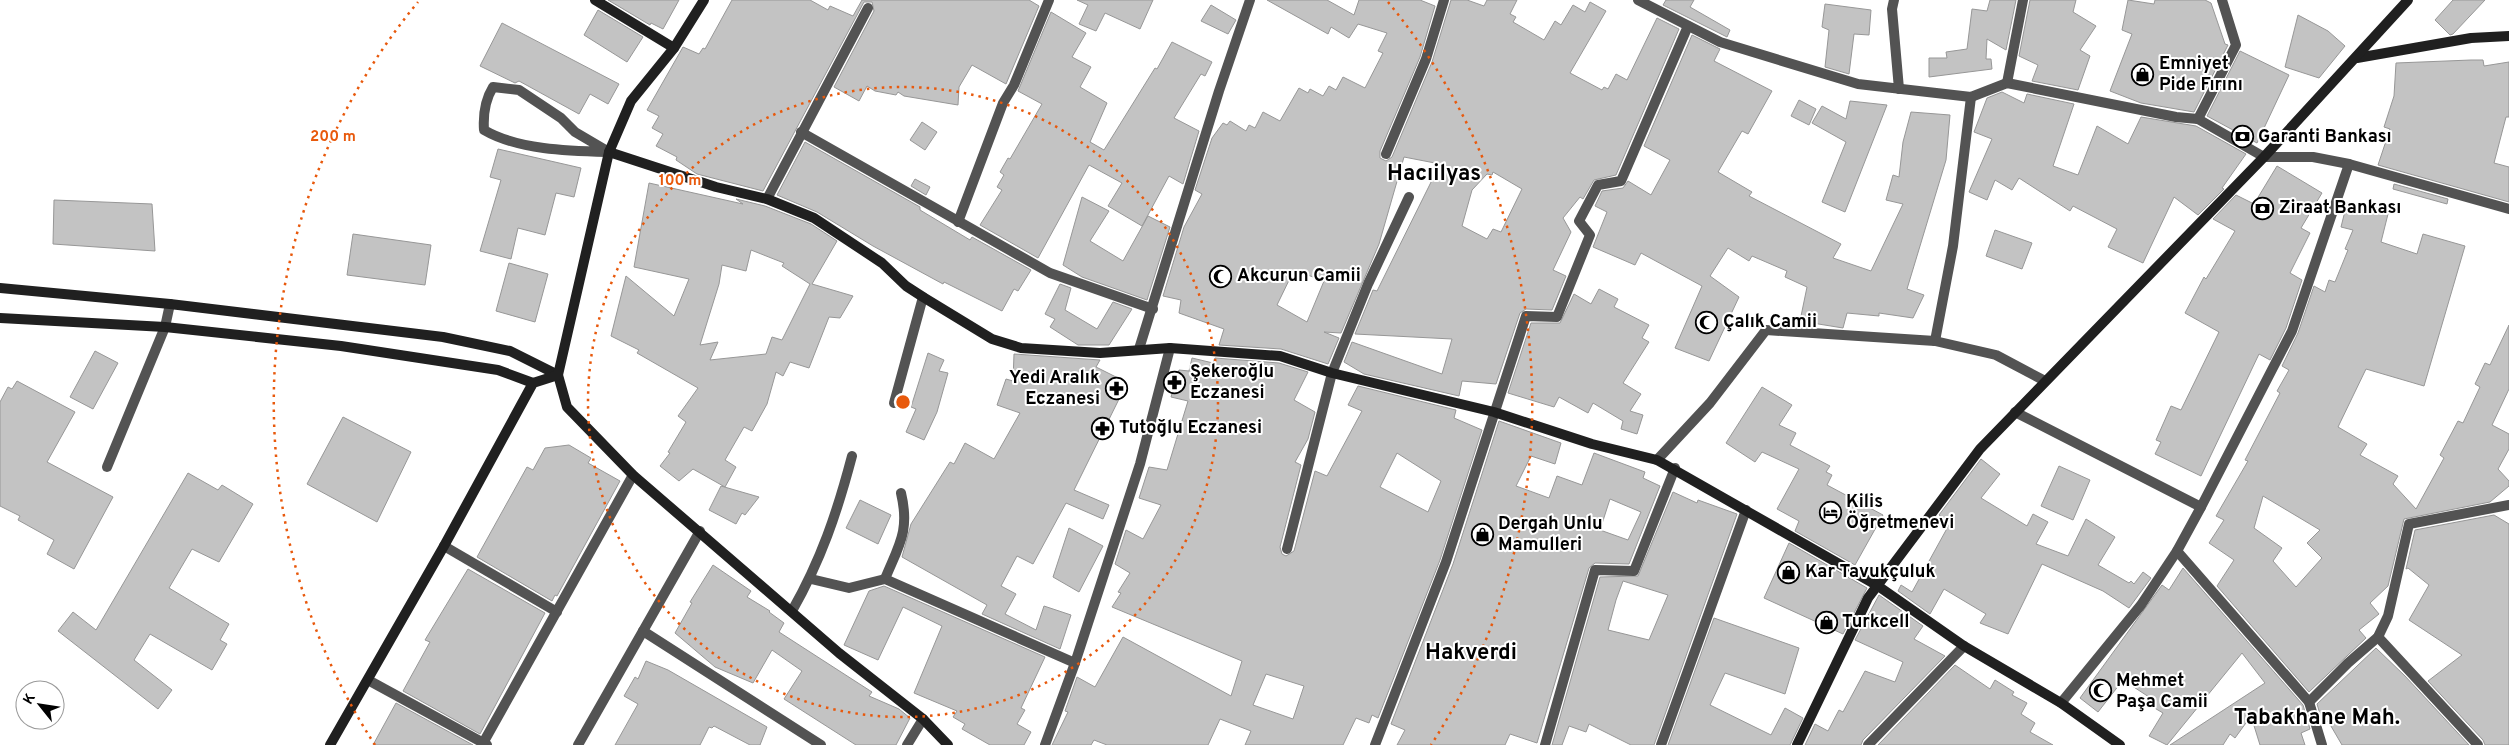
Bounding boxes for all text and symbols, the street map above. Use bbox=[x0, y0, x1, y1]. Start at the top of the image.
place label: Emniyet Pide Fırını bbox=[2159, 53, 2243, 97]
shop icon: Emniyet Pide Fırını bbox=[2131, 62, 2155, 86]
bank icon: Garanti Bankası bbox=[2230, 125, 2254, 149]
place label: Garanti Bankası bbox=[2258, 126, 2392, 149]
text: 200 m bbox=[310, 128, 356, 147]
district label: Hacıilyas bbox=[1387, 161, 1481, 188]
text: 100 m bbox=[659, 172, 701, 191]
bank icon: Ziraat Bankası bbox=[2251, 196, 2275, 220]
place label: Ziraat Bankası bbox=[2279, 197, 2401, 220]
mosque icon: Akcurun Camii bbox=[1209, 264, 1233, 288]
place label: Akcurun Camii bbox=[1237, 265, 1361, 288]
mosque icon: Çalık Camii bbox=[1695, 310, 1719, 334]
place label: Çalık Camii bbox=[1723, 311, 1817, 334]
place label: Şekeroğlu Eczanesi bbox=[1190, 361, 1274, 405]
place label: Yedi Aralık Eczanesi bbox=[1009, 367, 1100, 411]
pharmacy icon: Şekeroğlu Eczanesi bbox=[1162, 370, 1186, 394]
pharmacy icon: Yedi Aralık Eczanesi bbox=[1104, 376, 1128, 400]
centre of rings bbox=[894, 393, 912, 411]
pharmacy icon: Tutoğlu Eczanesi bbox=[1091, 416, 1115, 440]
place label: Tutoğlu Eczanesi bbox=[1119, 417, 1262, 440]
place label: Kilis Öğretmenevi bbox=[1846, 491, 1954, 535]
hotel icon: Kilis Öğretmenevi bbox=[1818, 500, 1842, 524]
place label: Dergah Unlu Mamulleri bbox=[1498, 513, 1603, 557]
shop icon: Dergah Unlu Mamulleri bbox=[1470, 522, 1494, 546]
shop icon: Kar Tavukçuluk bbox=[1777, 560, 1801, 584]
place label: Kar Tavukçuluk bbox=[1805, 561, 1936, 584]
shop icon: Turkcell bbox=[1814, 610, 1838, 634]
place label: Turkcell bbox=[1842, 611, 1910, 634]
district label: Hakverdi bbox=[1425, 640, 1517, 667]
place label: Mehmet Paşa Camii bbox=[2116, 670, 2208, 714]
mosque icon: Mehmet Paşa Camii bbox=[2088, 679, 2112, 703]
north arrow bbox=[15, 680, 65, 730]
text: K bbox=[20, 691, 40, 708]
district label: Tabakhane Mah. bbox=[2234, 705, 2400, 732]

